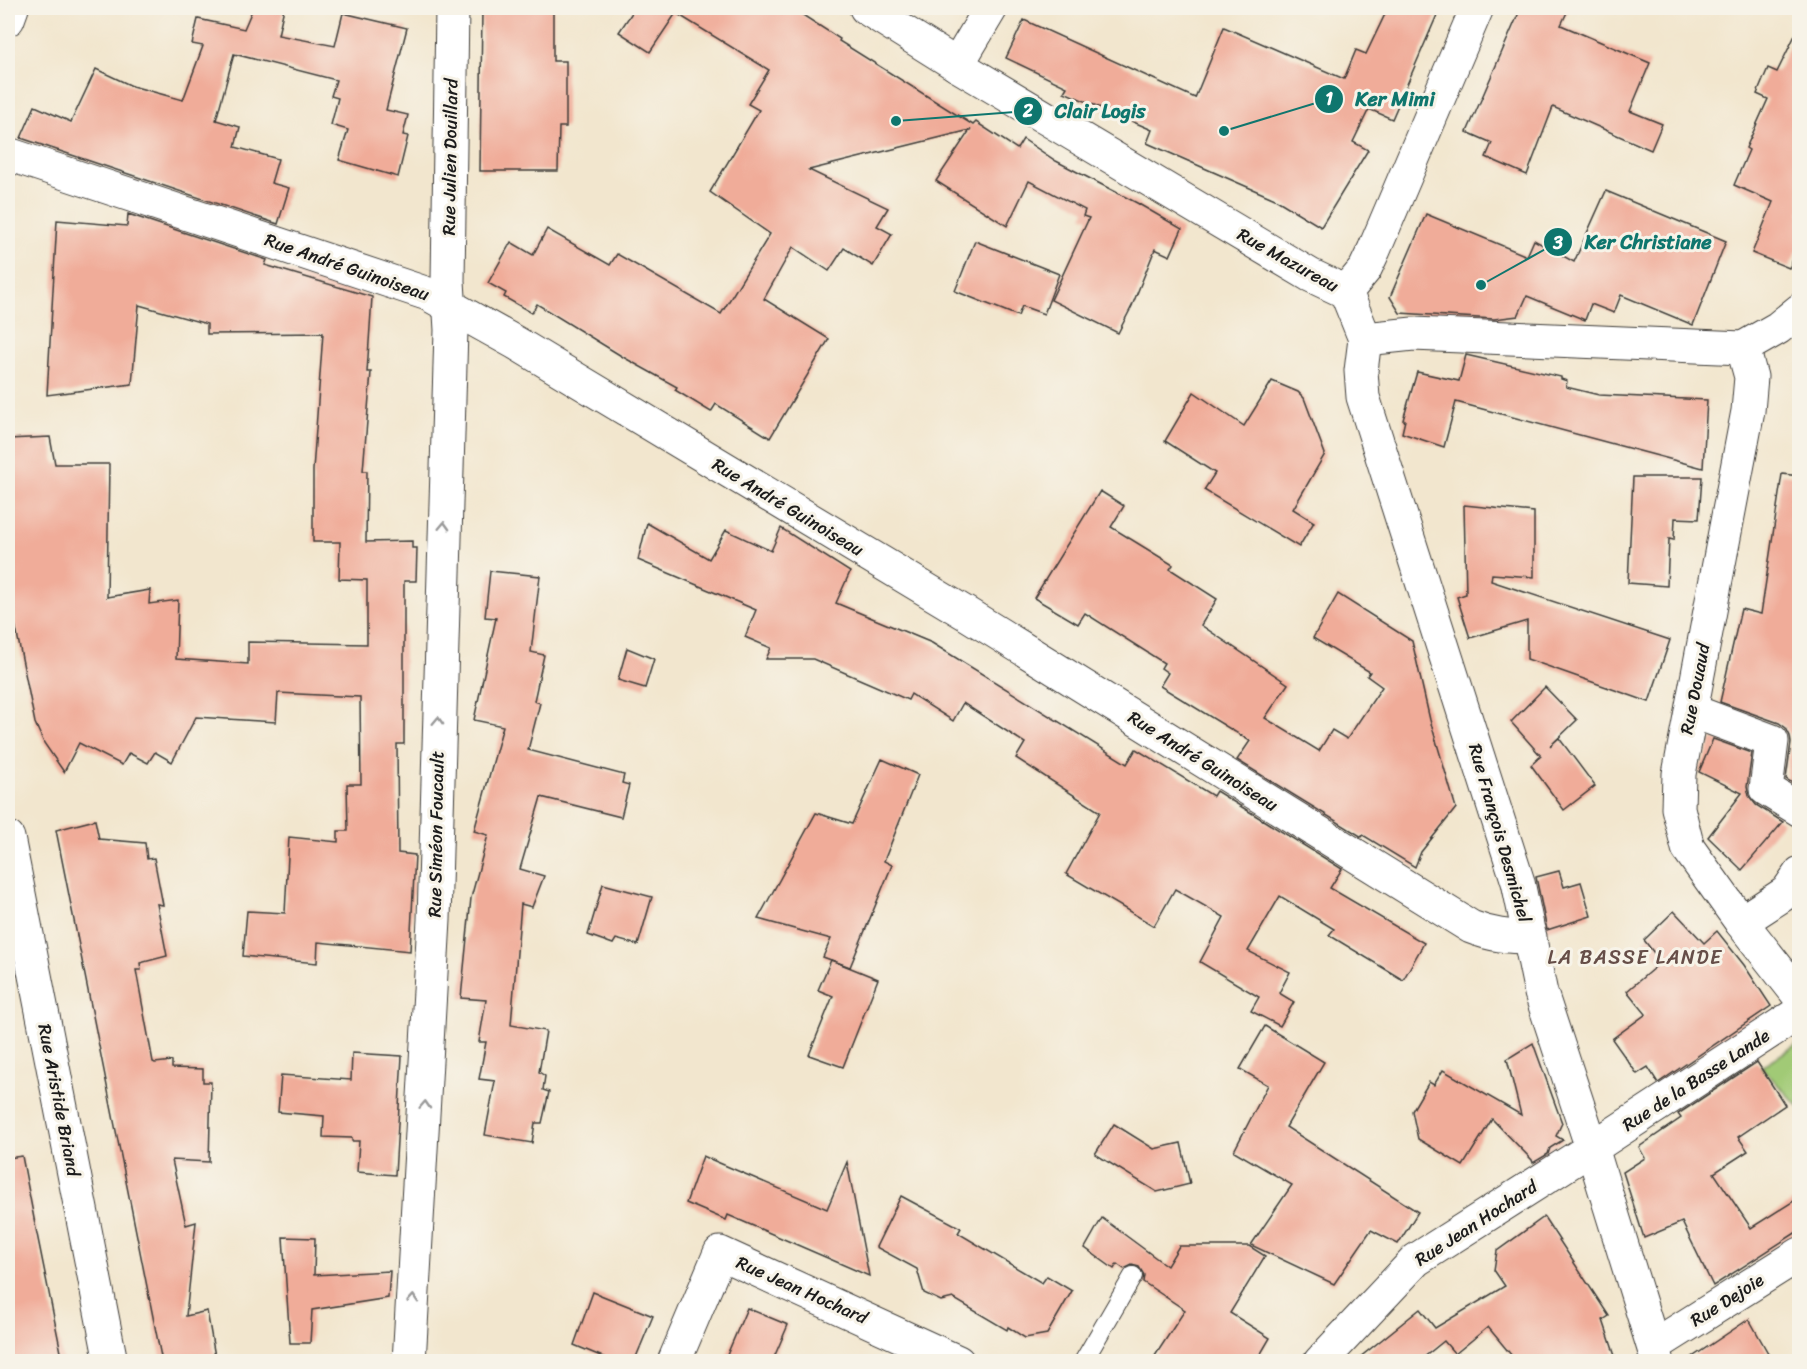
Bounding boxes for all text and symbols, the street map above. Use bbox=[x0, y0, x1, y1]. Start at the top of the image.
street label: Rue Julien Douillard bbox=[433, 77, 467, 236]
callout: Ker Mimi bbox=[1314, 80, 1447, 118]
text: Ker Mimi bbox=[1354, 82, 1436, 117]
text: 1 bbox=[1325, 83, 1333, 115]
callout: Clair Logis bbox=[1013, 92, 1158, 130]
text: Clair Logis bbox=[1053, 94, 1146, 129]
text: 2 bbox=[1022, 95, 1034, 127]
street label: Rue Mazureau bbox=[1231, 219, 1345, 301]
callout: Ker Christiane bbox=[1543, 223, 1723, 261]
street label: Rue André Guinoiseau bbox=[260, 224, 434, 310]
text: Ker Christiane bbox=[1583, 225, 1712, 260]
text: 3 bbox=[1552, 227, 1563, 259]
street label: Rue André Guinoiseau bbox=[706, 449, 870, 565]
one-way arrow bbox=[438, 522, 451, 531]
street label: Rue Douaud bbox=[1671, 639, 1720, 737]
street label: Rue André Guinoiseau bbox=[1121, 702, 1285, 820]
one-way arrow bbox=[432, 717, 445, 726]
street label: Rue François Desmichel bbox=[1459, 740, 1541, 927]
street label: Rue Siméon Foucault bbox=[419, 750, 453, 918]
district label: LA BASSE LANDE bbox=[1548, 940, 1723, 975]
street label: Rue de la Basse Lande bbox=[1615, 1020, 1777, 1140]
street label: Rue Aristide Briand bbox=[29, 1021, 90, 1180]
one-way arrow bbox=[418, 1100, 431, 1109]
street label: Rue Jean Hochard bbox=[1408, 1170, 1545, 1275]
street label: Rue Jean Hochard bbox=[731, 1247, 874, 1334]
street label: Rue Dejoie bbox=[1683, 1264, 1771, 1335]
one-way arrow bbox=[406, 1295, 419, 1304]

